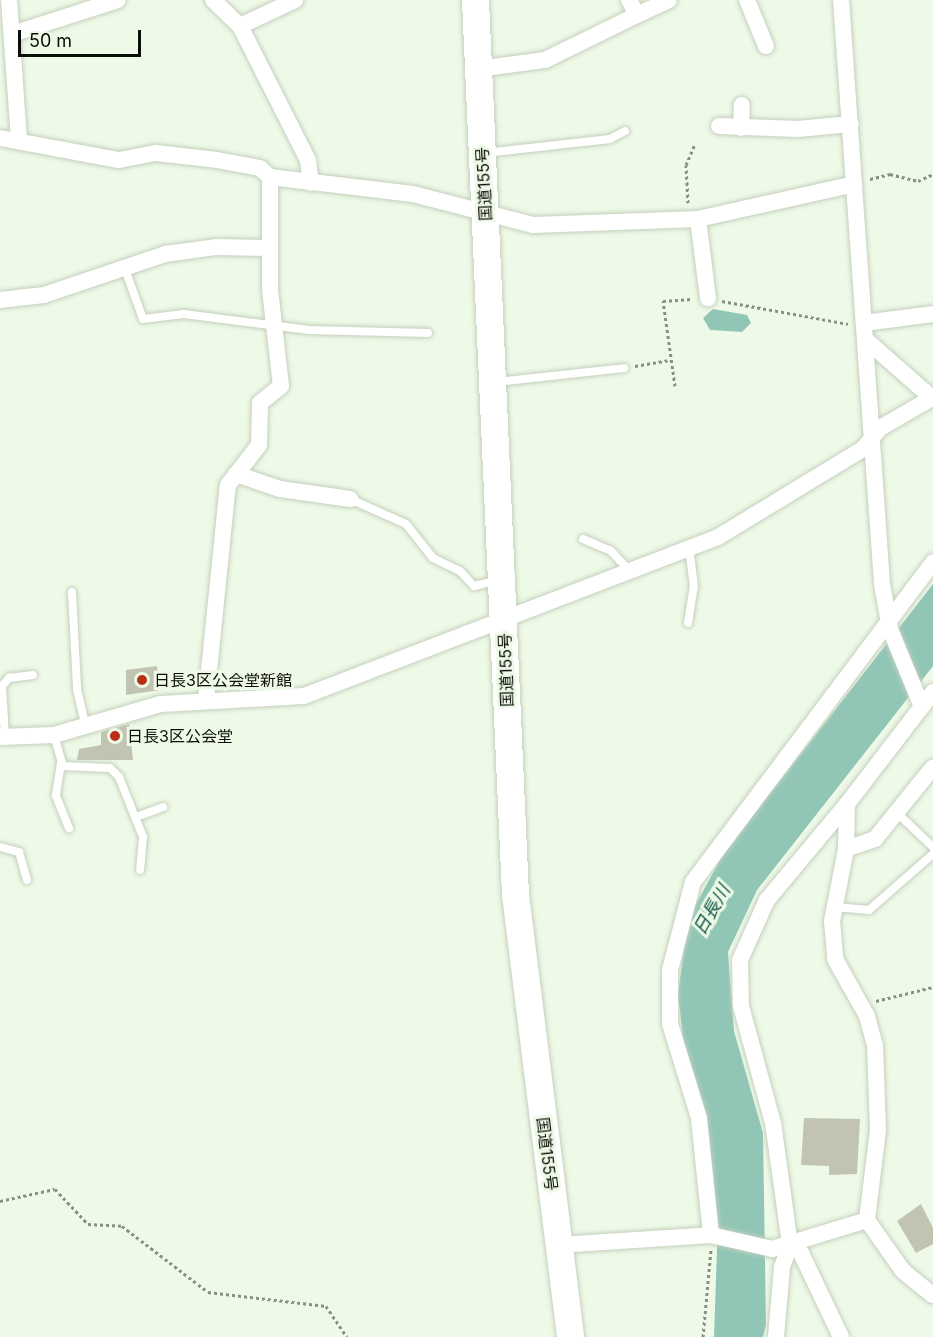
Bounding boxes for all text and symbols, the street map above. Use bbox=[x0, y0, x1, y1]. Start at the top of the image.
scale bar bbox=[21, 18, 144, 56]
text: 50 m bbox=[29, 30, 72, 51]
street label: 国道155号 bbox=[472, 147, 496, 221]
street label: 国道155号 bbox=[495, 633, 517, 707]
place label: 日長3区公会堂新館 bbox=[154, 670, 292, 690]
marker: 日長3区公会堂新館 bbox=[135, 673, 149, 687]
place label: 日長3区公会堂 bbox=[127, 726, 233, 746]
marker: 日長3区公会堂 bbox=[108, 729, 122, 743]
water label: 日長川 bbox=[689, 881, 735, 939]
street label: 国道155号 bbox=[533, 1116, 561, 1192]

